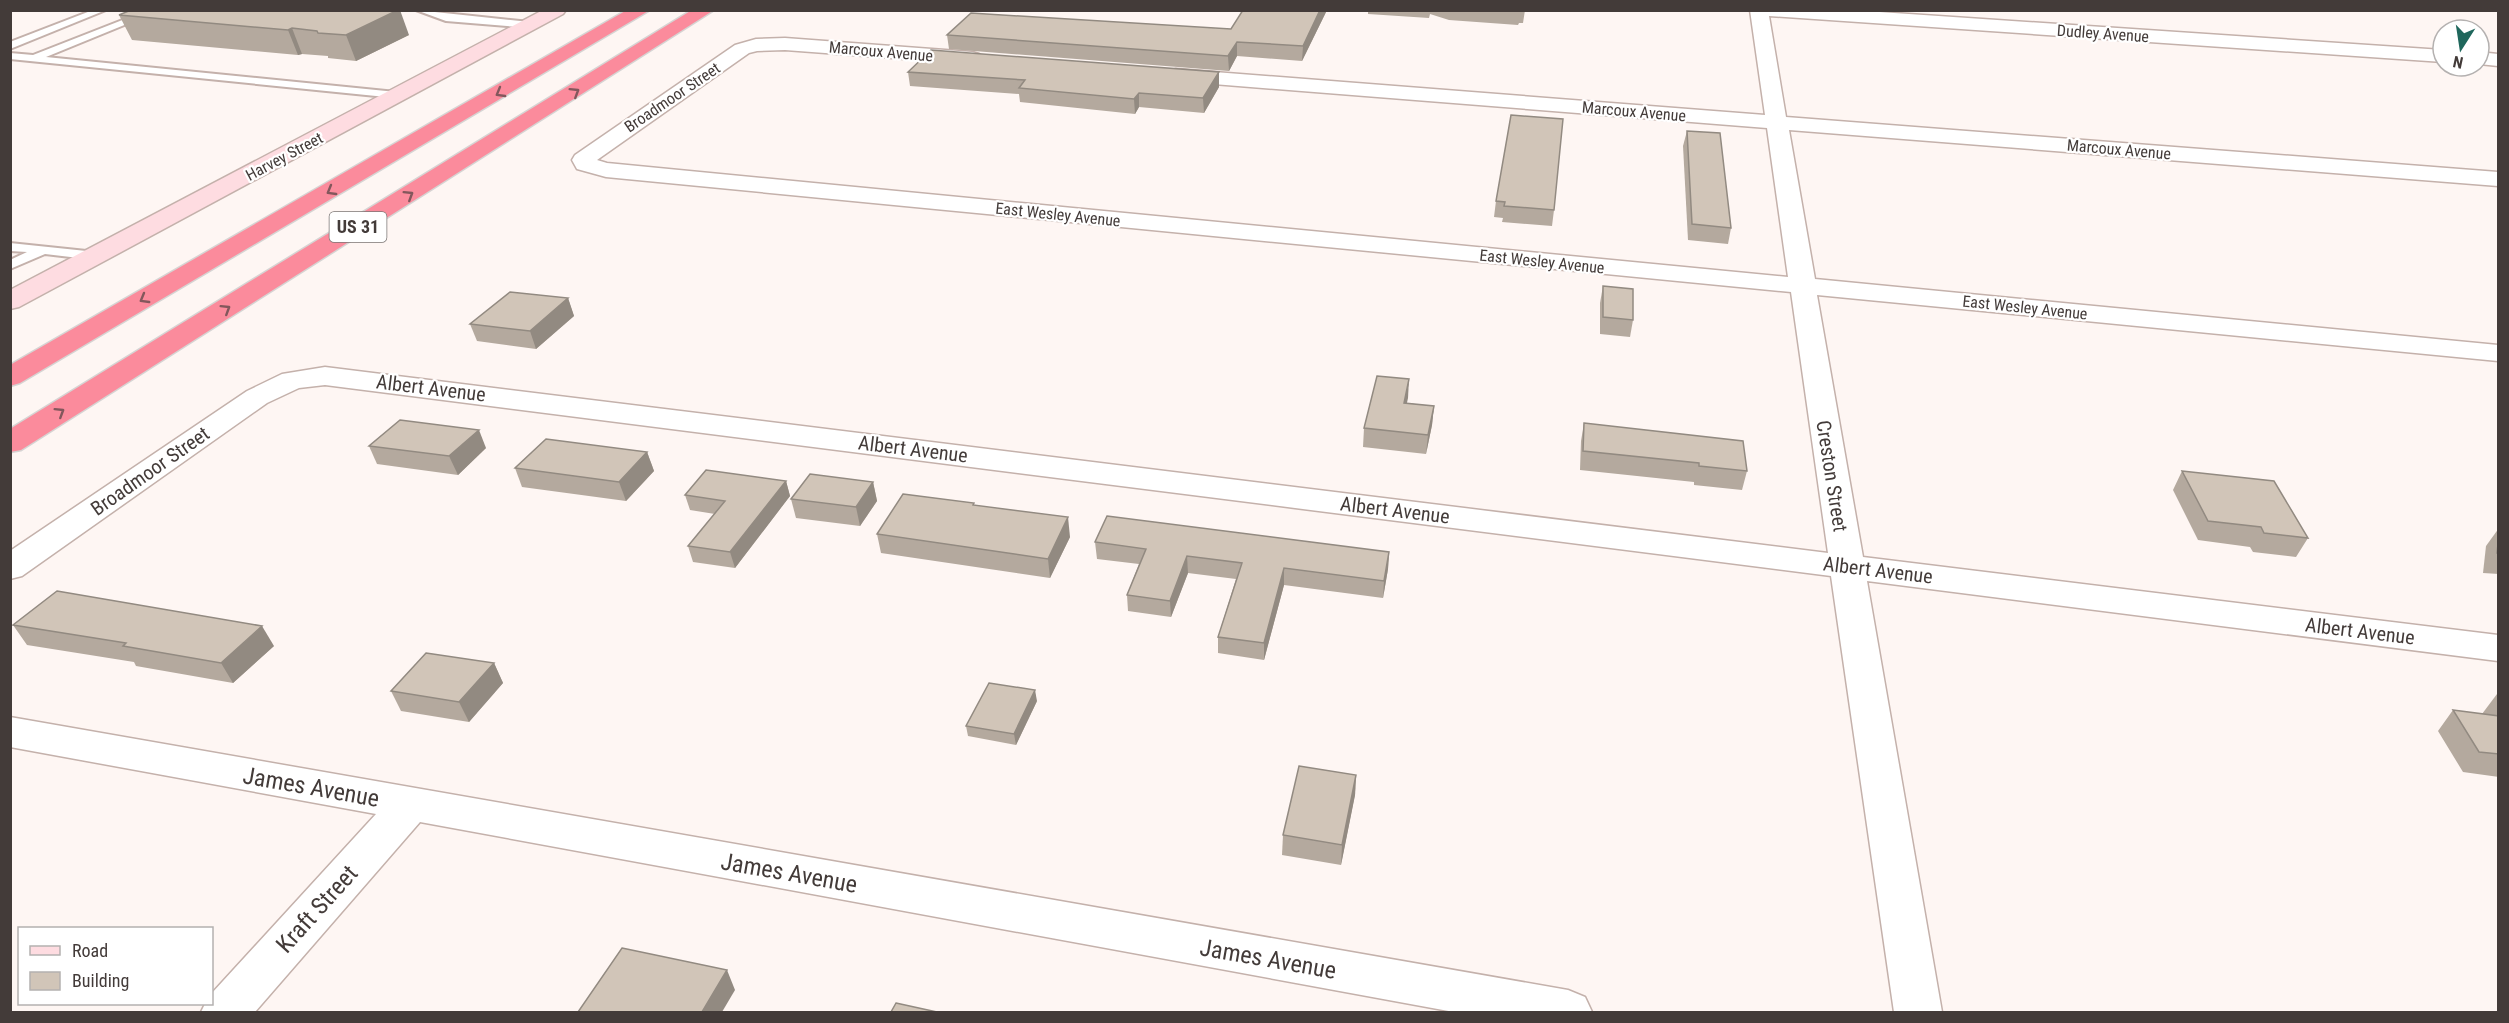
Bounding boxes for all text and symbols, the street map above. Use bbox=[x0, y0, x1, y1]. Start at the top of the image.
north arrow bbox=[2431, 18, 2491, 78]
street label: Dudley Avenue bbox=[2056, 21, 2150, 46]
street label: Marcoux Avenue bbox=[828, 37, 934, 66]
text: N bbox=[2451, 52, 2465, 72]
street label: Broadmoor Street bbox=[621, 58, 724, 136]
one-way arrow bbox=[496, 85, 506, 97]
one-way arrow bbox=[569, 87, 579, 99]
street label: Marcoux Avenue bbox=[1581, 97, 1687, 126]
street label: Harvey Street bbox=[242, 128, 326, 185]
street label: Marcoux Avenue bbox=[2066, 135, 2172, 164]
one-way arrow bbox=[327, 183, 337, 195]
one-way arrow bbox=[403, 190, 413, 202]
street label: East Wesley Avenue bbox=[995, 198, 1121, 231]
road number: US 31 bbox=[330, 212, 386, 242]
street label: East Wesley Avenue bbox=[1479, 245, 1605, 278]
street label: East Wesley Avenue bbox=[1962, 291, 2088, 324]
one-way arrow bbox=[140, 292, 150, 304]
one-way arrow bbox=[220, 304, 230, 316]
street label: Albert Avenue bbox=[375, 369, 487, 407]
one-way arrow bbox=[54, 407, 64, 419]
street label: Creston Street bbox=[1811, 418, 1853, 534]
street label: Broadmoor Street bbox=[86, 421, 214, 521]
street label: Albert Avenue bbox=[857, 430, 969, 468]
street label: Albert Avenue bbox=[1339, 491, 1451, 529]
street label: Albert Avenue bbox=[1822, 551, 1934, 589]
street label: Albert Avenue bbox=[2304, 612, 2416, 650]
street label: James Avenue bbox=[241, 761, 381, 813]
street label: James Avenue bbox=[719, 847, 859, 899]
street label: Kraft Street bbox=[271, 860, 363, 958]
legend bbox=[18, 927, 213, 1005]
street label: James Avenue bbox=[1198, 933, 1338, 985]
text: Road bbox=[72, 940, 108, 961]
text: Building bbox=[72, 970, 129, 991]

